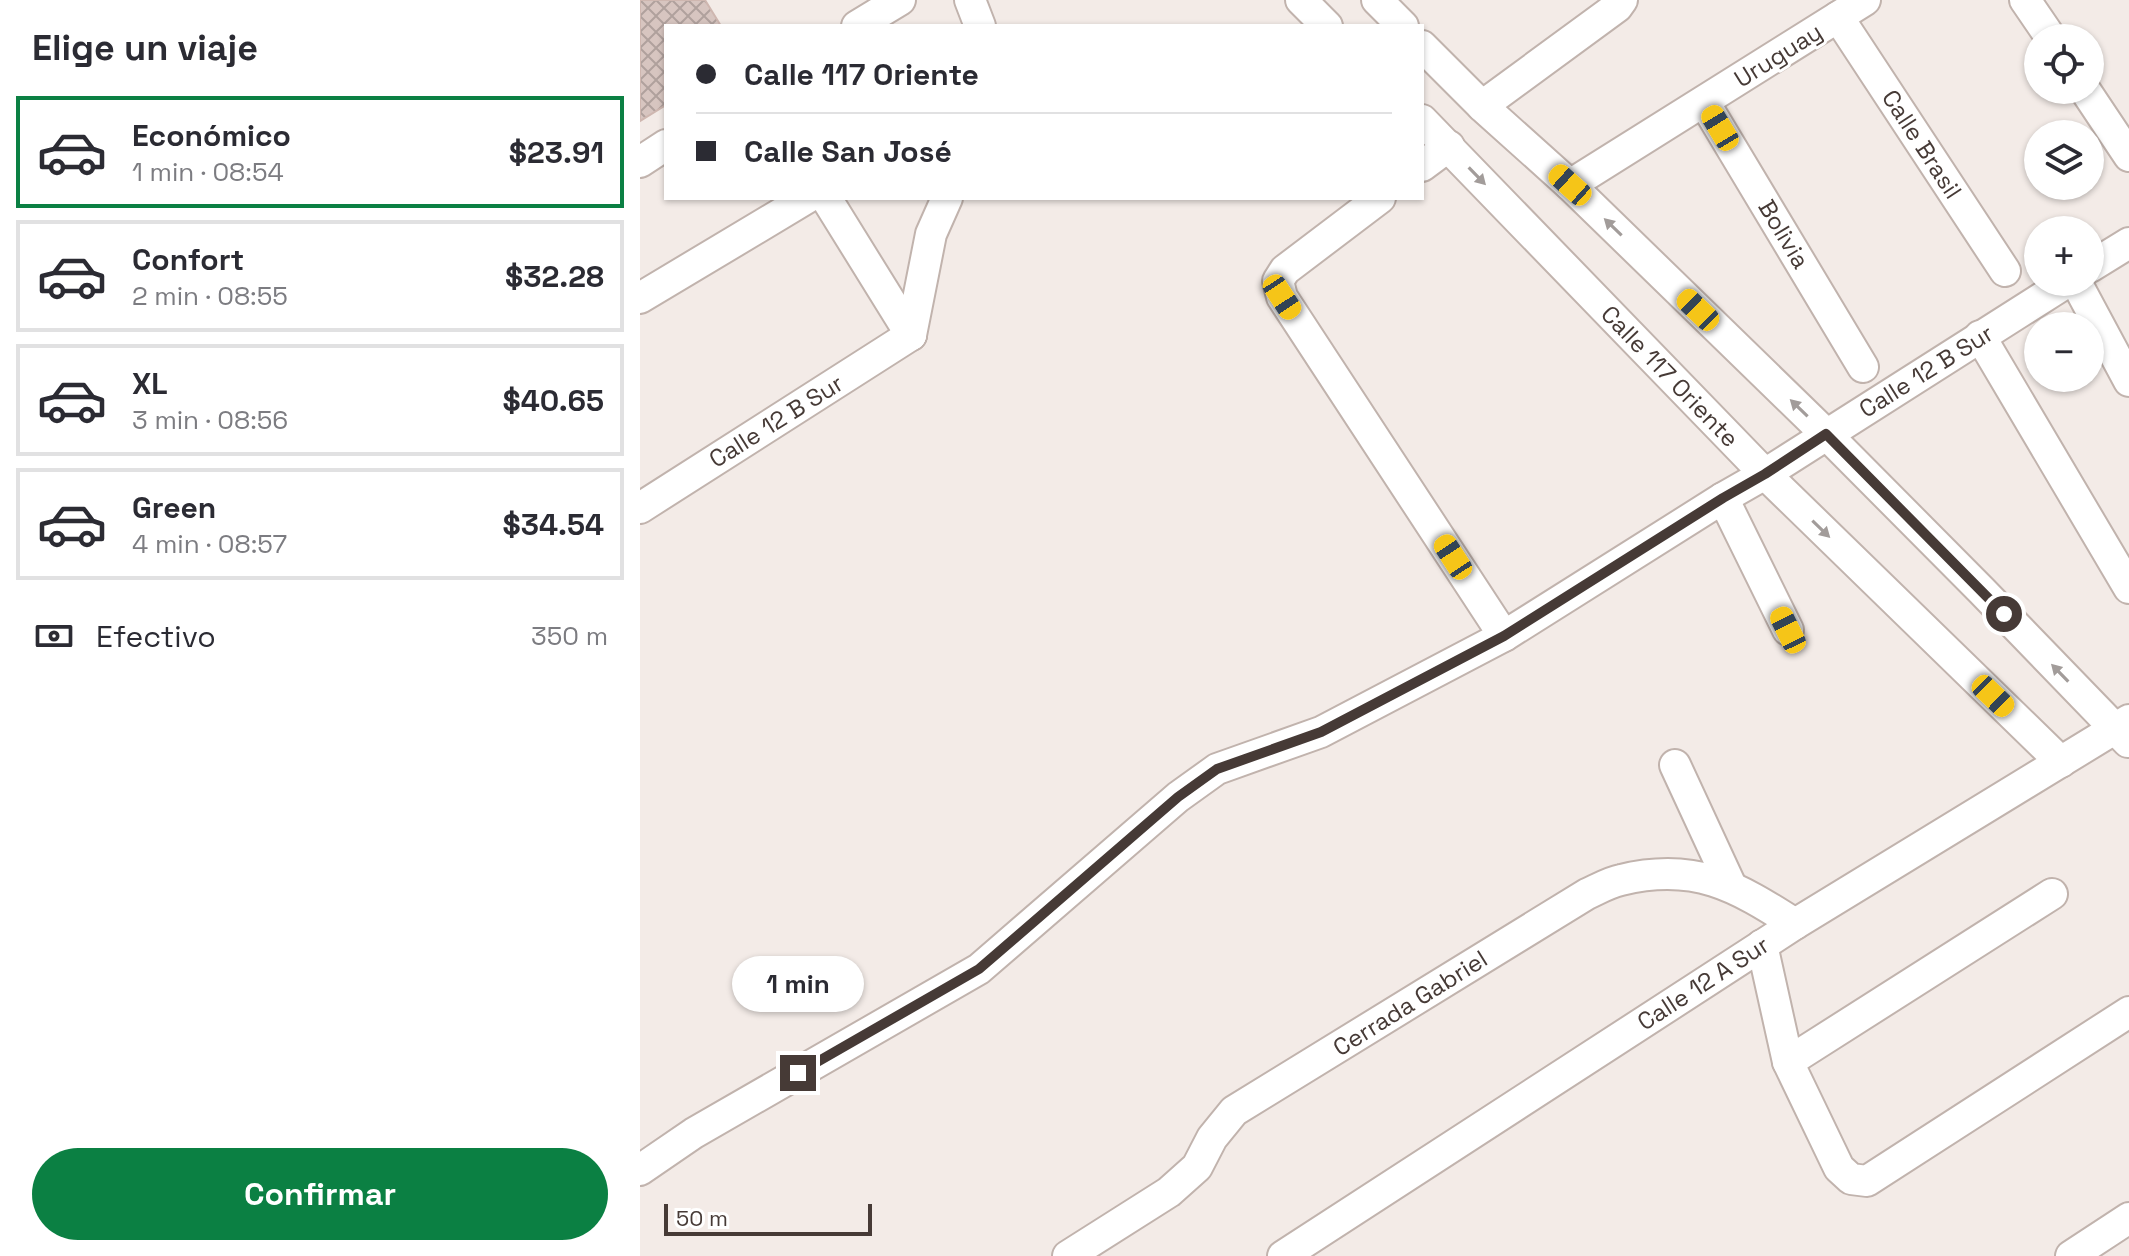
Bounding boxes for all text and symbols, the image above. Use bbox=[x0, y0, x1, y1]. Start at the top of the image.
street label: Uruguay bbox=[1728, 16, 1828, 94]
map controls bbox=[2024, 24, 2104, 392]
button: locate bbox=[2024, 24, 2104, 104]
text: Elige un viaje bbox=[32, 25, 258, 71]
text: Calle 117 Oriente bbox=[744, 55, 979, 94]
street label: Calle Brasil bbox=[1875, 84, 1969, 204]
car bbox=[1697, 101, 1743, 155]
icon: car bbox=[36, 116, 108, 188]
text: Económico bbox=[132, 116, 291, 155]
button: layers bbox=[2024, 120, 2104, 200]
text: Calle San José bbox=[744, 132, 952, 171]
text: $23.91 bbox=[509, 133, 604, 172]
text: 1 min · 08:54 bbox=[132, 155, 284, 189]
car bbox=[1544, 160, 1596, 210]
one-way arrow bbox=[1468, 166, 1486, 185]
street label: Bolivia bbox=[1751, 194, 1817, 274]
button: + bbox=[2024, 216, 2104, 296]
one-way arrow bbox=[1604, 218, 1623, 237]
icon: car bbox=[36, 240, 108, 312]
text: Confort bbox=[132, 240, 244, 279]
text: $32.28 bbox=[505, 257, 604, 296]
car bbox=[1259, 270, 1305, 324]
text: 2 min · 08:55 bbox=[132, 279, 288, 313]
car bbox=[1672, 285, 1724, 335]
street label: Calle 117 Oriente bbox=[1594, 299, 1746, 453]
button: − bbox=[2024, 312, 2104, 392]
street label: Calle 12 B Sur bbox=[1853, 317, 1999, 425]
icon: car bbox=[36, 364, 108, 436]
text: XL bbox=[132, 364, 168, 403]
street label: Calle 12 B Sur bbox=[703, 367, 849, 475]
text: $40.65 bbox=[502, 381, 604, 420]
one-way arrow bbox=[1790, 399, 1809, 418]
text: 3 min · 08:56 bbox=[132, 403, 288, 437]
icon: car bbox=[36, 488, 108, 560]
text: Green bbox=[132, 488, 216, 527]
text: $34.54 bbox=[502, 505, 604, 544]
one-way arrow bbox=[1811, 519, 1830, 538]
text: 4 min · 08:57 bbox=[132, 527, 287, 561]
car bbox=[1430, 530, 1476, 584]
route start bbox=[1986, 596, 2022, 632]
car bbox=[1767, 603, 1809, 657]
icon: cash bbox=[32, 614, 76, 658]
text: Efectivo bbox=[96, 617, 216, 656]
text: 350 m bbox=[531, 619, 608, 653]
one-way arrow bbox=[2052, 664, 2070, 683]
car bbox=[1967, 671, 2019, 721]
street label: Calle 12 A Sur bbox=[1631, 929, 1775, 1037]
street label: Cerrada Gabriel bbox=[1327, 943, 1493, 1063]
callout: 1 min bbox=[732, 957, 864, 1013]
text: 1 min bbox=[766, 967, 830, 1001]
route end bbox=[780, 1055, 816, 1091]
button: Confirmar bbox=[32, 1148, 608, 1240]
scale bar bbox=[664, 1200, 872, 1236]
text: 50 m bbox=[676, 1204, 728, 1232]

